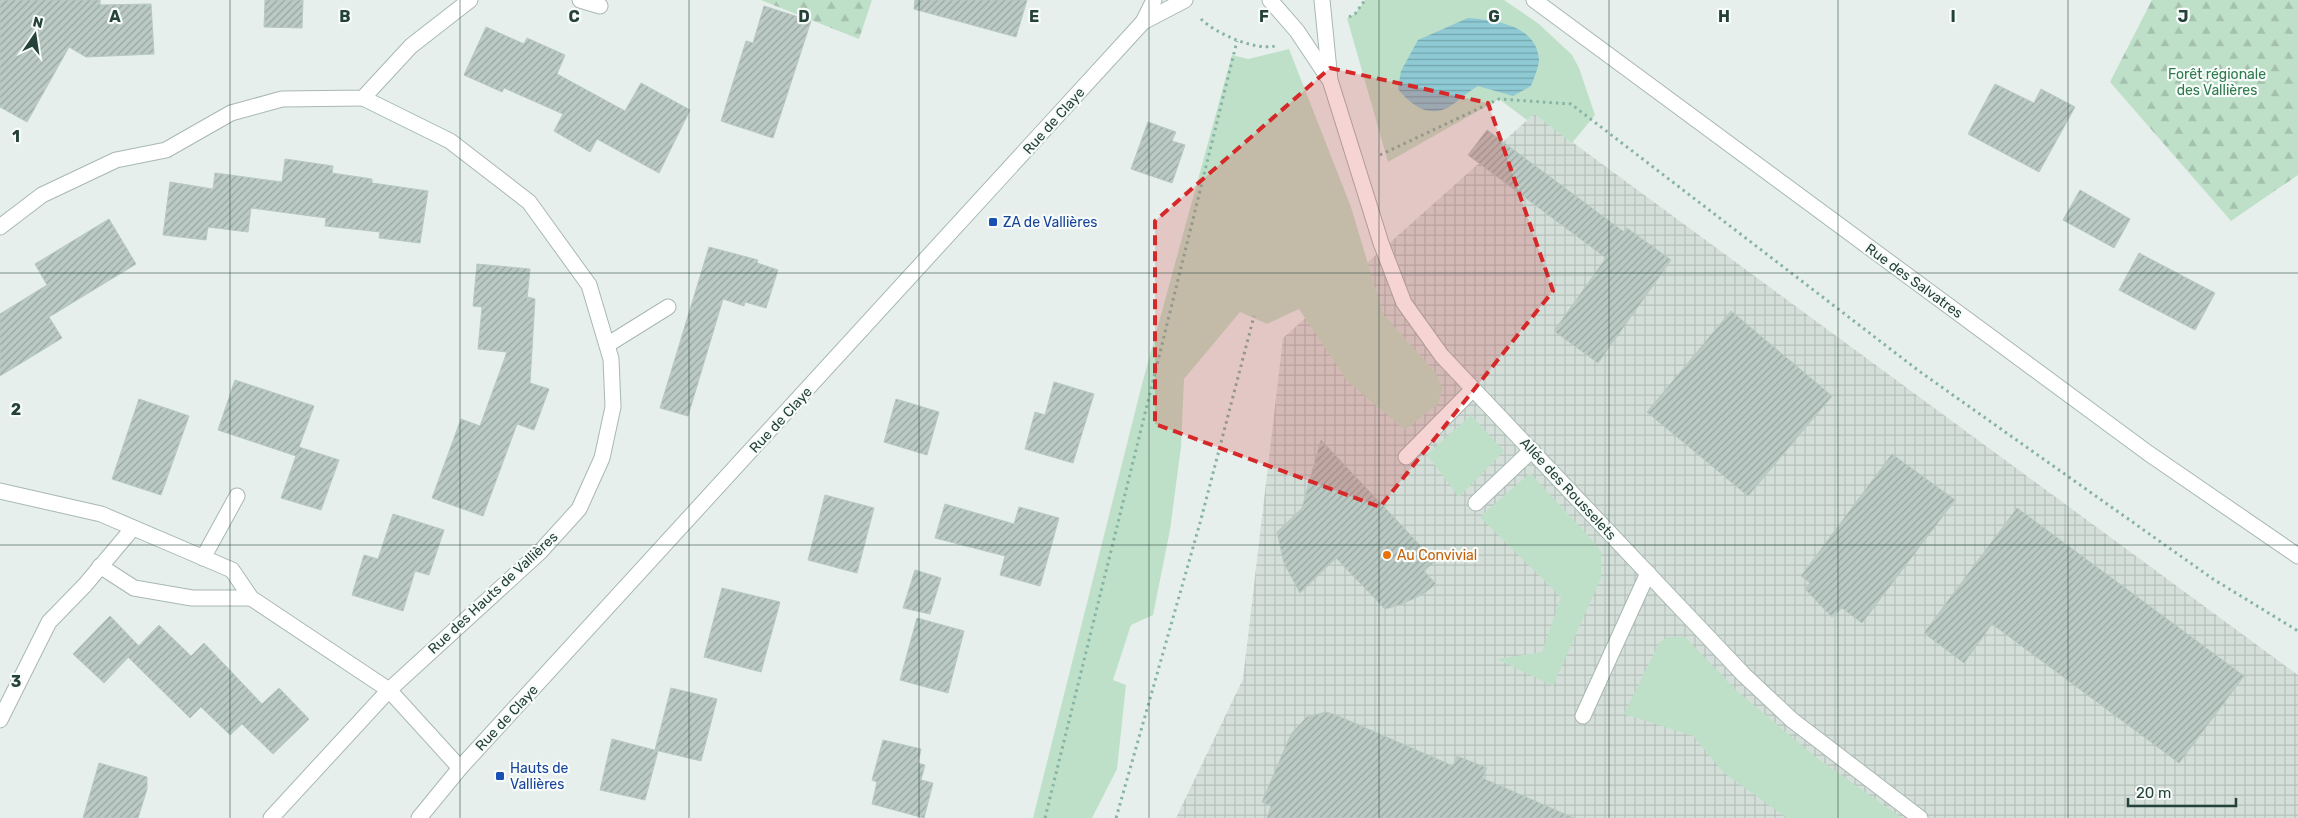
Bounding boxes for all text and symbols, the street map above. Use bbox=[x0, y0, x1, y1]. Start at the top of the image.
text: A bbox=[109, 7, 121, 26]
text: B bbox=[339, 7, 351, 26]
text: C bbox=[568, 7, 580, 26]
text: D bbox=[798, 7, 810, 26]
text: E bbox=[1029, 7, 1039, 26]
text: F bbox=[1259, 7, 1269, 26]
text: G bbox=[1488, 7, 1500, 26]
text: H bbox=[1718, 7, 1730, 26]
text: I bbox=[1950, 7, 1956, 26]
text: J bbox=[2178, 7, 2188, 26]
north arrow bbox=[10, 10, 60, 60]
text: N bbox=[31, 13, 45, 32]
park label: Forêt régionale des Vallières bbox=[2168, 66, 2266, 99]
street label: Rue de Claye bbox=[1020, 84, 1089, 158]
text: 1 bbox=[12, 127, 20, 146]
place label: ZA de Vallières bbox=[1003, 214, 1097, 231]
marker: ZA de Vallières bbox=[987, 216, 999, 228]
street label: Rue des Salvatres bbox=[1862, 240, 1966, 322]
street label: Rue de Claye bbox=[746, 383, 816, 457]
text: 2 bbox=[11, 400, 21, 419]
street label: Allée des Rousselets bbox=[1516, 434, 1620, 544]
street label: Rue des Hauts de Vallières bbox=[425, 528, 561, 658]
place label: Au Convivial bbox=[1397, 547, 1477, 564]
marker: Au Convivial bbox=[1381, 549, 1393, 561]
text: 3 bbox=[11, 672, 21, 691]
street label: Rue de Claye bbox=[472, 681, 542, 755]
place label: Hauts de Vallières bbox=[510, 760, 569, 793]
marker: Hauts de Vallières bbox=[494, 770, 506, 782]
scale bar bbox=[2128, 776, 2236, 808]
text: 20 m bbox=[2136, 784, 2171, 802]

